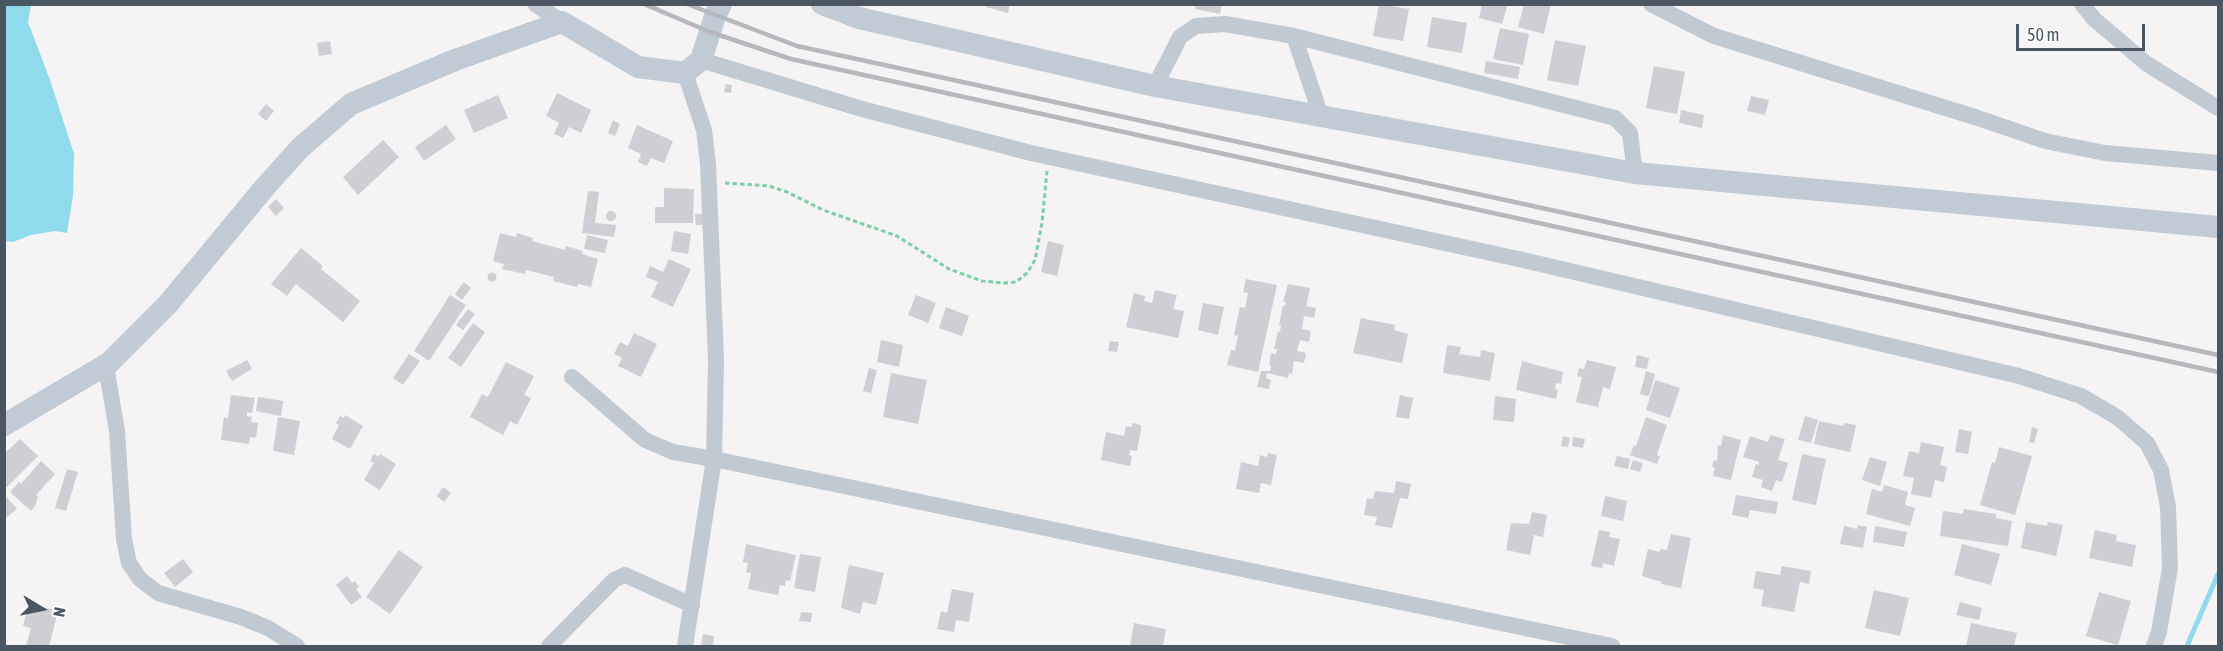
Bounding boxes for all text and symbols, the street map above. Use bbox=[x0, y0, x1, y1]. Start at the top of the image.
scale bar bbox=[2019, 12, 2148, 50]
text: 50 m bbox=[2027, 24, 2059, 45]
north arrow bbox=[12, 579, 72, 639]
text: N bbox=[50, 606, 69, 618]

